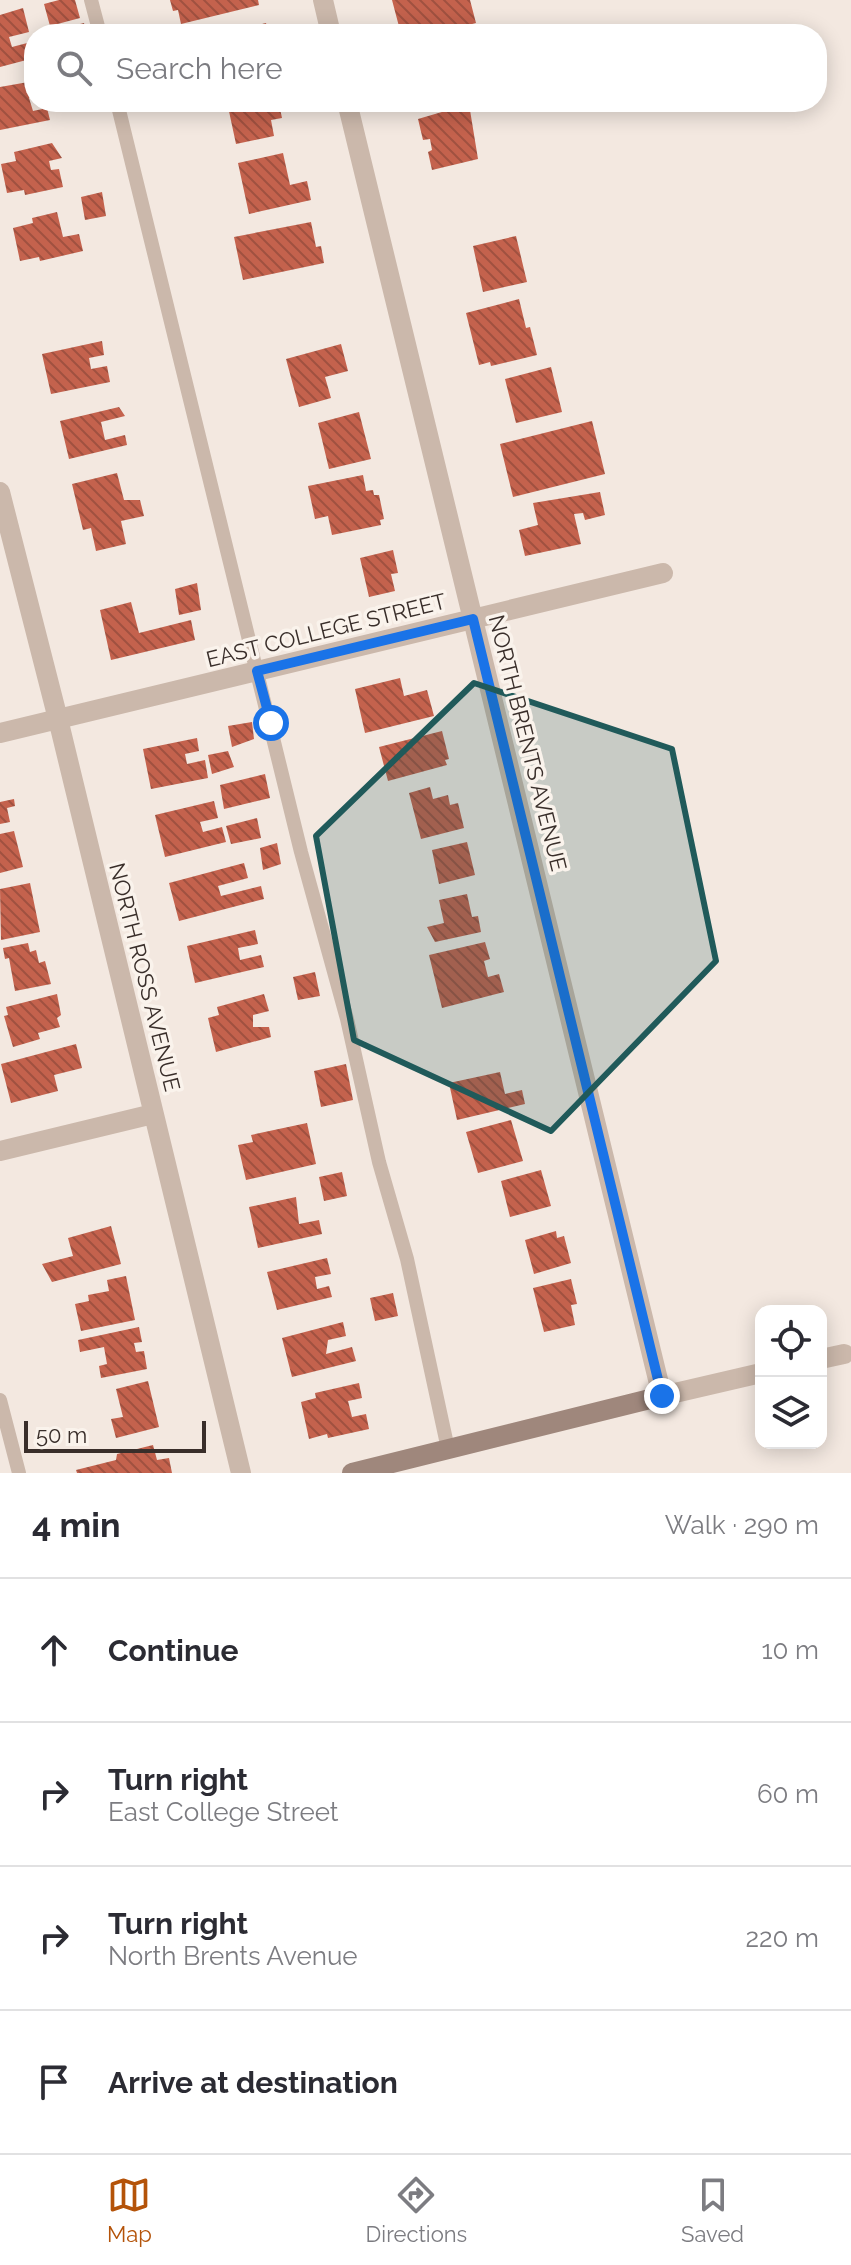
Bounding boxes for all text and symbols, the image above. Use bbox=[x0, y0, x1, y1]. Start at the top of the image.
search box bbox=[24, 24, 827, 112]
icon: search bbox=[52, 46, 96, 90]
text: Search here bbox=[116, 51, 283, 86]
street label: EAST COLLEGE STREET bbox=[204, 587, 449, 672]
street label: NORTH BRENTS AVENUE bbox=[484, 612, 572, 874]
route start bbox=[253, 705, 289, 741]
street label: NORTH ROSS AVENUE bbox=[104, 860, 186, 1094]
map controls bbox=[755, 1305, 827, 1449]
button: locate bbox=[755, 1305, 827, 1377]
button: layers bbox=[755, 1377, 827, 1449]
route end bbox=[644, 1378, 680, 1414]
scale bar bbox=[24, 1417, 206, 1453]
text: 50 m bbox=[36, 1422, 87, 1448]
text: 4 min bbox=[32, 1505, 120, 1545]
text: Walk · 290 m bbox=[665, 1510, 819, 1540]
icon: ahead bbox=[32, 1628, 76, 1672]
text: Continue bbox=[108, 1633, 239, 1668]
text: 10 m bbox=[761, 1635, 819, 1665]
text: Turn right bbox=[108, 1762, 248, 1797]
icon: right bbox=[32, 1772, 76, 1816]
text: 60 m bbox=[757, 1779, 819, 1809]
text: East College Street bbox=[108, 1797, 339, 1827]
text: Turn right bbox=[108, 1906, 248, 1941]
icon: right bbox=[32, 1916, 76, 1960]
text: 220 m bbox=[745, 1923, 819, 1953]
text: North Brents Avenue bbox=[108, 1941, 358, 1971]
icon: arrive bbox=[32, 2060, 76, 2104]
text: Arrive at destination bbox=[108, 2065, 398, 2100]
tab: Map bbox=[107, 2173, 152, 2247]
tab: Directions bbox=[366, 2173, 467, 2247]
tab: Saved bbox=[681, 2173, 744, 2247]

